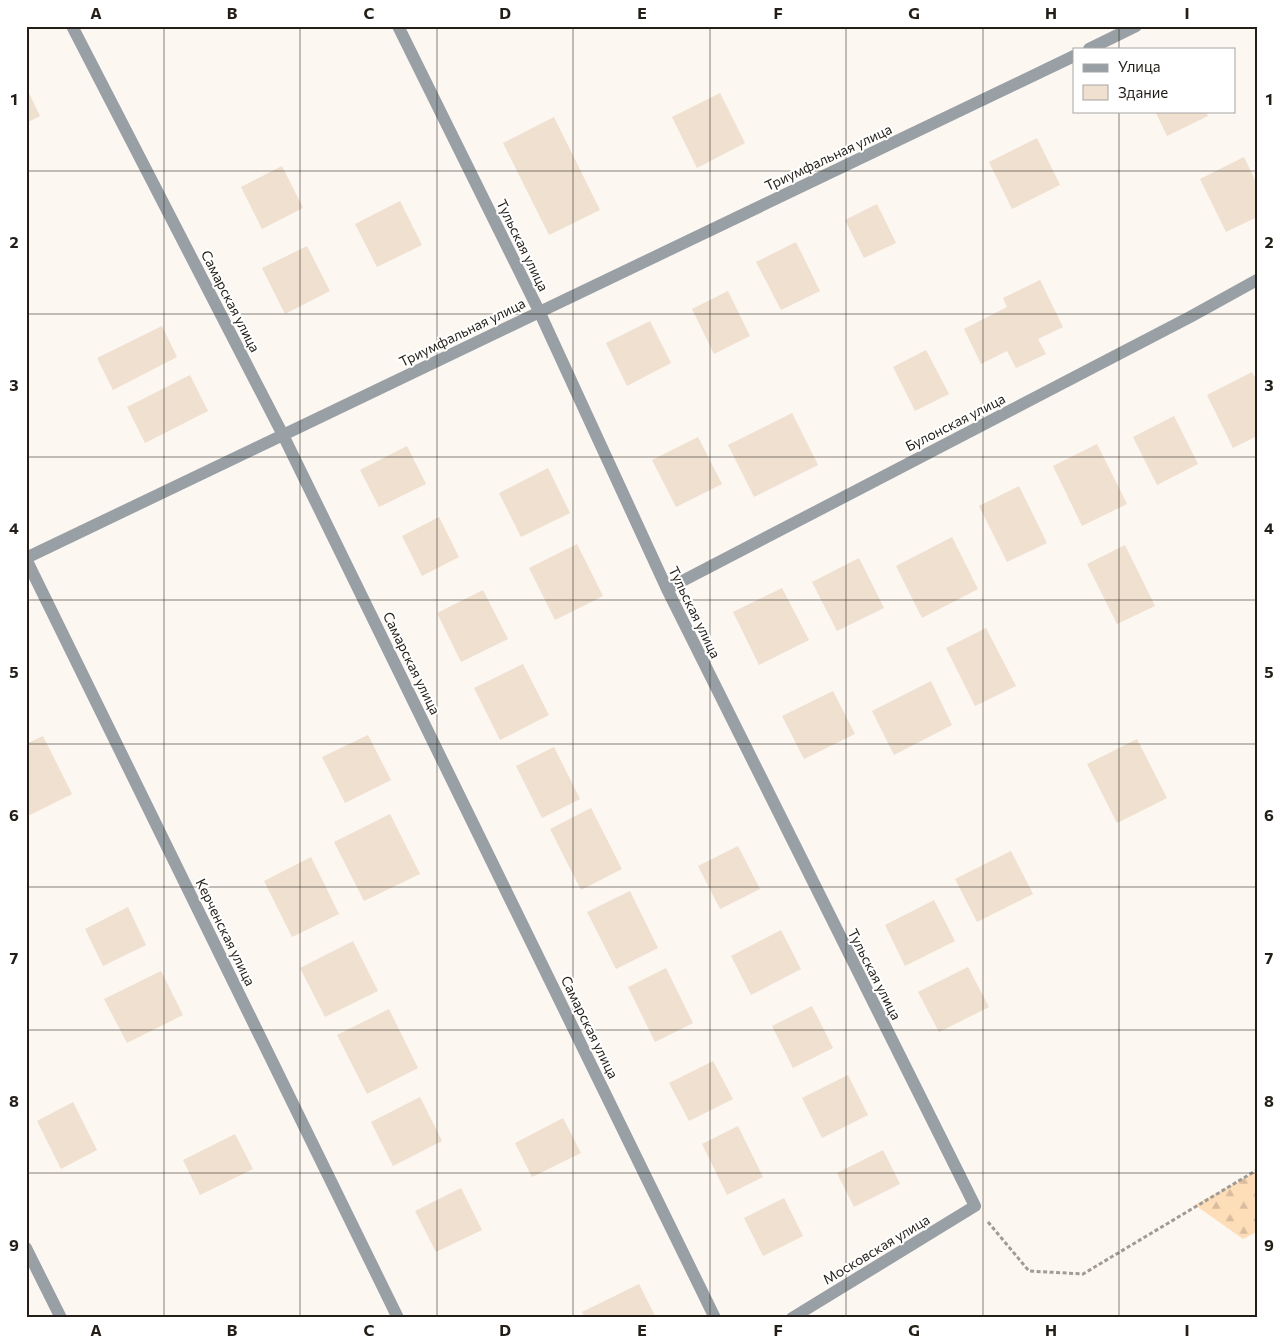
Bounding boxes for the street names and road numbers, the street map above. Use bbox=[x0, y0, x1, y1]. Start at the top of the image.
street label: Триумфальная улица bbox=[762, 120, 894, 194]
street label: Тульская улица bbox=[493, 196, 553, 294]
street label: Самарская улица bbox=[198, 247, 264, 355]
street label: Триумфальная улица bbox=[396, 294, 528, 370]
street label: Булонская улица bbox=[902, 390, 1008, 454]
street label: Тульская улица bbox=[665, 563, 725, 661]
street label: Самарская улица bbox=[380, 609, 444, 717]
street label: Керченская улица bbox=[193, 876, 259, 988]
street label: Тульская улица bbox=[845, 926, 905, 1022]
street label: Самарская улица bbox=[558, 973, 622, 1081]
street label: Московская улица bbox=[819, 1210, 933, 1288]

